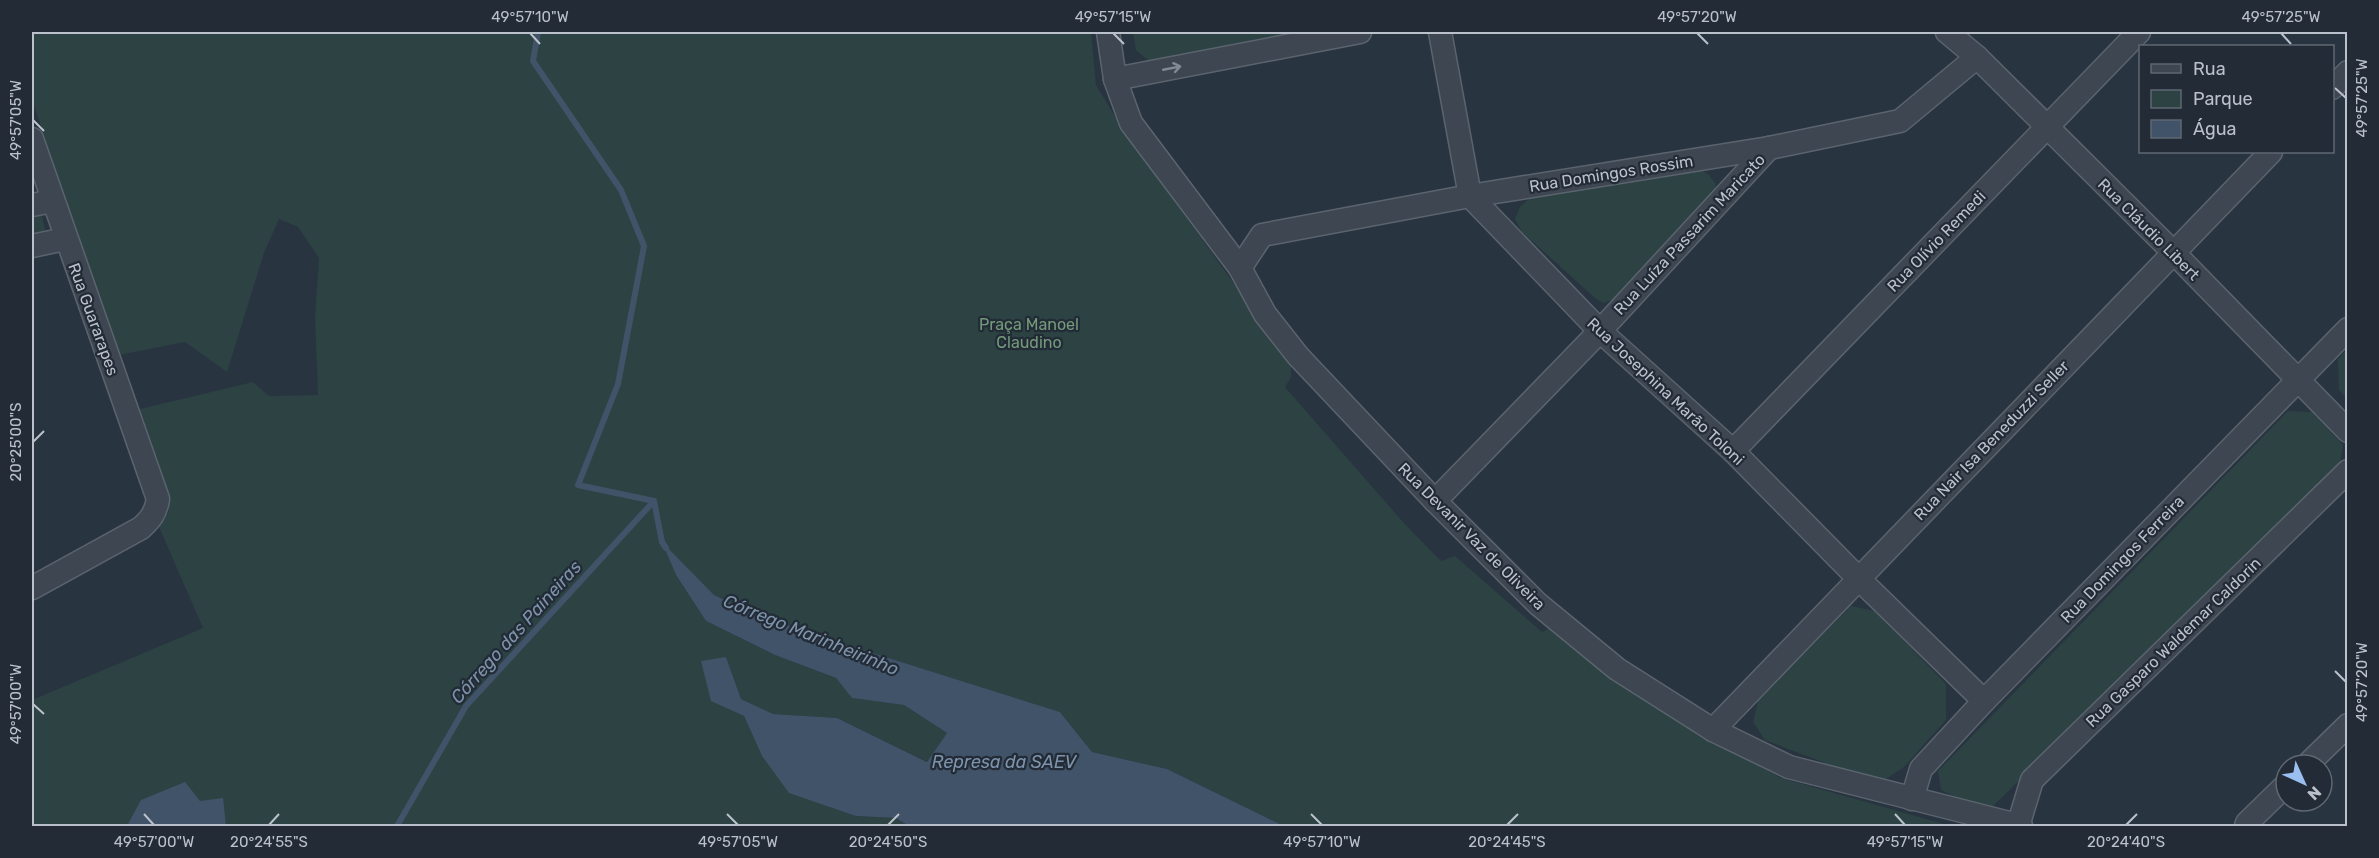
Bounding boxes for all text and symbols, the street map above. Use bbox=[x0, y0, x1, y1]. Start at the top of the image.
text: 49°57'10"W bbox=[491, 8, 569, 26]
text: 49°57'15"W bbox=[1075, 8, 1151, 26]
text: 49°57'20"W bbox=[1657, 8, 1737, 26]
text: 49°57'25"W bbox=[2241, 8, 2321, 26]
legend bbox=[2139, 45, 2334, 153]
text: Rua bbox=[2193, 58, 2226, 80]
text: 49°57'25"W bbox=[2353, 58, 2371, 138]
one-way arrow bbox=[1162, 62, 1182, 73]
text: 49°57'05"W bbox=[7, 80, 25, 160]
text: Parque bbox=[2193, 88, 2253, 110]
text: Água bbox=[2193, 118, 2236, 140]
street label: Rua Luíza Passarim Maricato bbox=[1610, 150, 1769, 319]
street label: Rua Domingos Rossim bbox=[1528, 151, 1694, 196]
street label: Rua Cláudio Libert bbox=[2094, 175, 2203, 284]
street label: Rua Olívio Remedi bbox=[1883, 187, 1989, 296]
street label: Rua Guararapes bbox=[64, 260, 123, 378]
street label: Rua Josephina Marão Toloni bbox=[1583, 314, 1748, 469]
park label: Praça Manoel Claudino bbox=[979, 315, 1079, 352]
street label: Rua Nair Isa Beneduzzi Seller bbox=[1910, 356, 2073, 524]
text: 20°25'00"S bbox=[7, 402, 25, 482]
street label: Rua Devanir Vaz de Oliveira bbox=[1394, 459, 1549, 614]
street label: Rua Domingos Ferreira bbox=[2057, 492, 2188, 627]
street label: Rua Gasparo Waldemar Caldorin bbox=[2082, 554, 2265, 731]
water label: Córrego das Paineiras bbox=[446, 556, 586, 708]
water label: Córrego Marinheirinho bbox=[720, 590, 902, 680]
text: 49°57'20"W bbox=[2353, 642, 2371, 722]
text: 49°57'00"W bbox=[7, 664, 25, 744]
water label: Represa da SAEV bbox=[932, 751, 1078, 773]
north arrow bbox=[2274, 753, 2334, 813]
text: N bbox=[2303, 782, 2325, 804]
text: 49°57'00"W bbox=[114, 833, 194, 851]
text: 20°24'55"S bbox=[230, 833, 308, 851]
text: 49°57'05"W bbox=[698, 833, 778, 851]
text: 20°24'50"S bbox=[849, 833, 927, 851]
text: 49°57'10"W bbox=[1283, 833, 1361, 851]
text: 20°24'45"S bbox=[1468, 833, 1546, 851]
text: 49°57'15"W bbox=[1867, 833, 1943, 851]
text: 20°24'40"S bbox=[2087, 833, 2165, 851]

